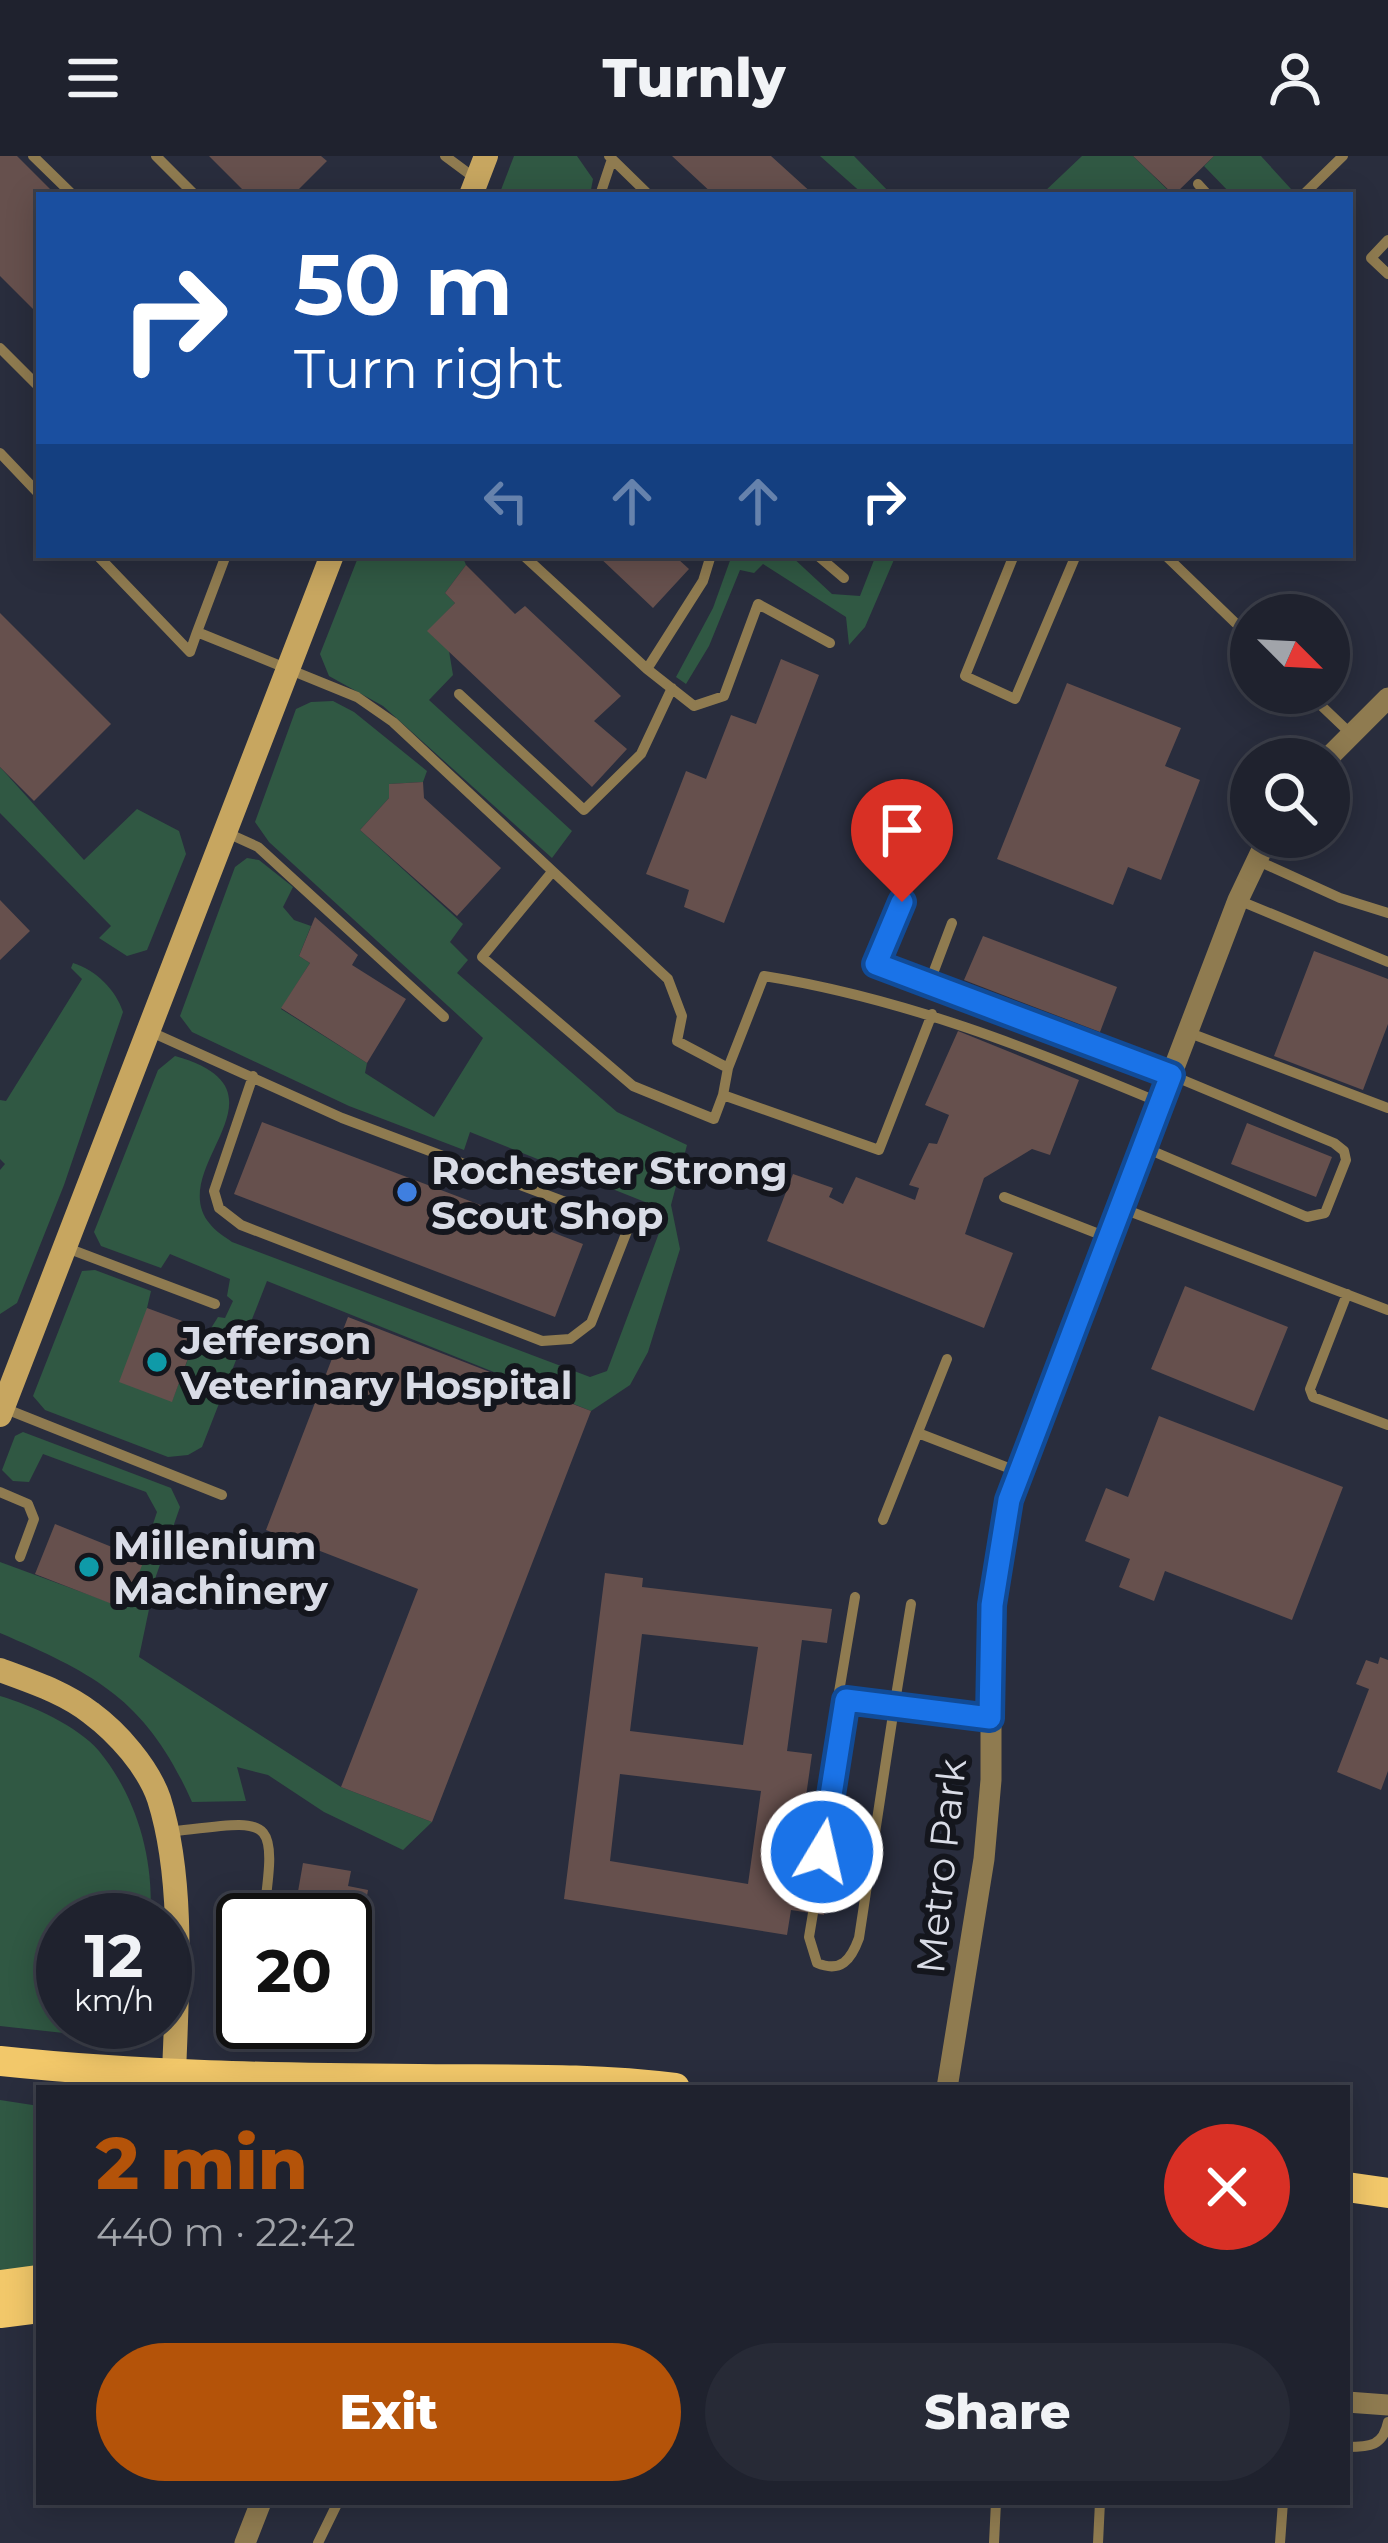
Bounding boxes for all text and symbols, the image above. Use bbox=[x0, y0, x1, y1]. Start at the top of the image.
icon: menu bbox=[60, 45, 126, 111]
text: Turnly bbox=[603, 45, 785, 111]
icon: person bbox=[1262, 45, 1328, 111]
text: 50 m bbox=[294, 234, 513, 336]
icon: right bbox=[96, 240, 252, 396]
text: Turn right bbox=[294, 336, 564, 402]
icon: left bbox=[473, 468, 539, 534]
icon: ahead bbox=[599, 468, 665, 534]
icon: ahead bbox=[725, 468, 791, 534]
icon: right bbox=[851, 468, 917, 534]
north arrow bbox=[1230, 594, 1350, 714]
map controls bbox=[1230, 594, 1350, 858]
button: search bbox=[1230, 738, 1350, 858]
pin bbox=[851, 779, 953, 902]
icon: arrive bbox=[869, 797, 935, 863]
place label: Rochester Strong Scout Shop bbox=[431, 1146, 788, 1239]
marker: Rochester Strong Scout Shop bbox=[394, 1179, 420, 1205]
place label: Jefferson Veterinary Hospital bbox=[180, 1316, 573, 1409]
marker: Jefferson Veterinary Hospital bbox=[144, 1349, 170, 1375]
place label: Millenium Machinery bbox=[113, 1521, 329, 1614]
marker: Millenium Machinery bbox=[76, 1554, 102, 1580]
street label: Metro Park bbox=[906, 1756, 976, 1976]
position arrow bbox=[759, 1789, 885, 1915]
speed limit sign: 20 bbox=[216, 1893, 372, 2049]
text: 12 bbox=[85, 1919, 143, 1992]
text: km/h bbox=[74, 1982, 154, 2019]
text: 2 min bbox=[96, 2119, 308, 2207]
button: close bbox=[1164, 2124, 1290, 2250]
text: 440 m · 22:42 bbox=[96, 2208, 356, 2256]
button: Exit bbox=[96, 2343, 681, 2481]
button: Share bbox=[705, 2343, 1290, 2481]

